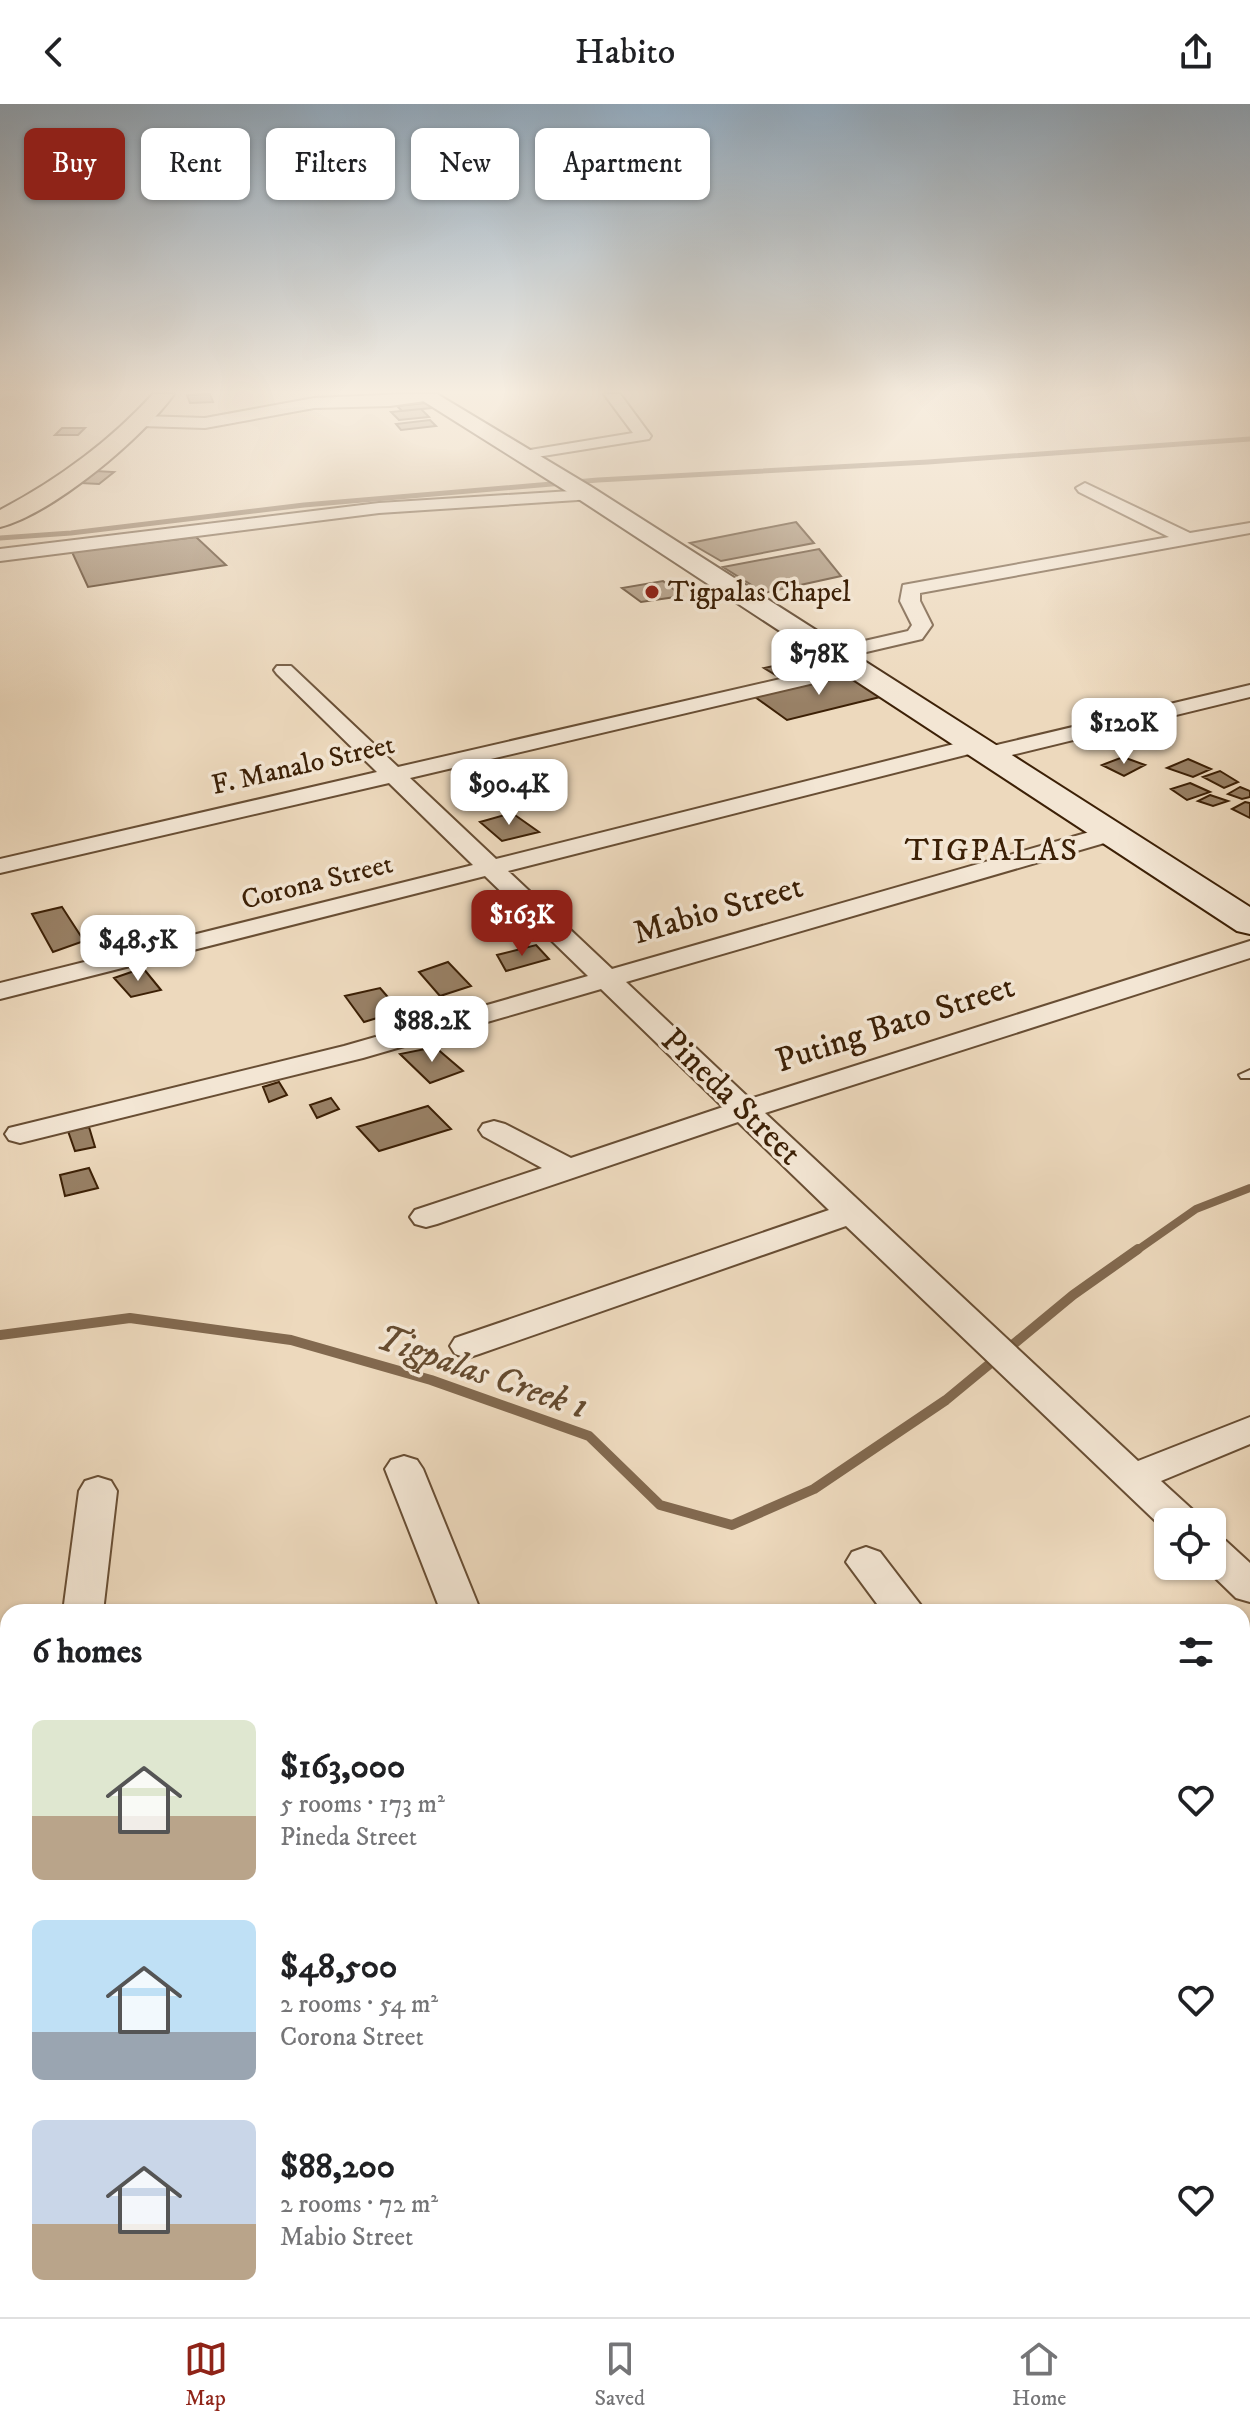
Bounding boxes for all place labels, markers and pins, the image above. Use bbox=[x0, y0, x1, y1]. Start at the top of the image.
place label: Tigpalas Chapel bbox=[668, 575, 851, 610]
marker: Tigpalas Chapel bbox=[643, 583, 661, 601]
pin: $78K bbox=[772, 629, 866, 697]
pin: $120K bbox=[1068, 698, 1180, 766]
pin: $90.4K bbox=[444, 759, 574, 827]
pin: $163K bbox=[466, 890, 578, 958]
pin: $48.5K bbox=[73, 915, 203, 983]
pin: $88.2K bbox=[367, 996, 497, 1064]

